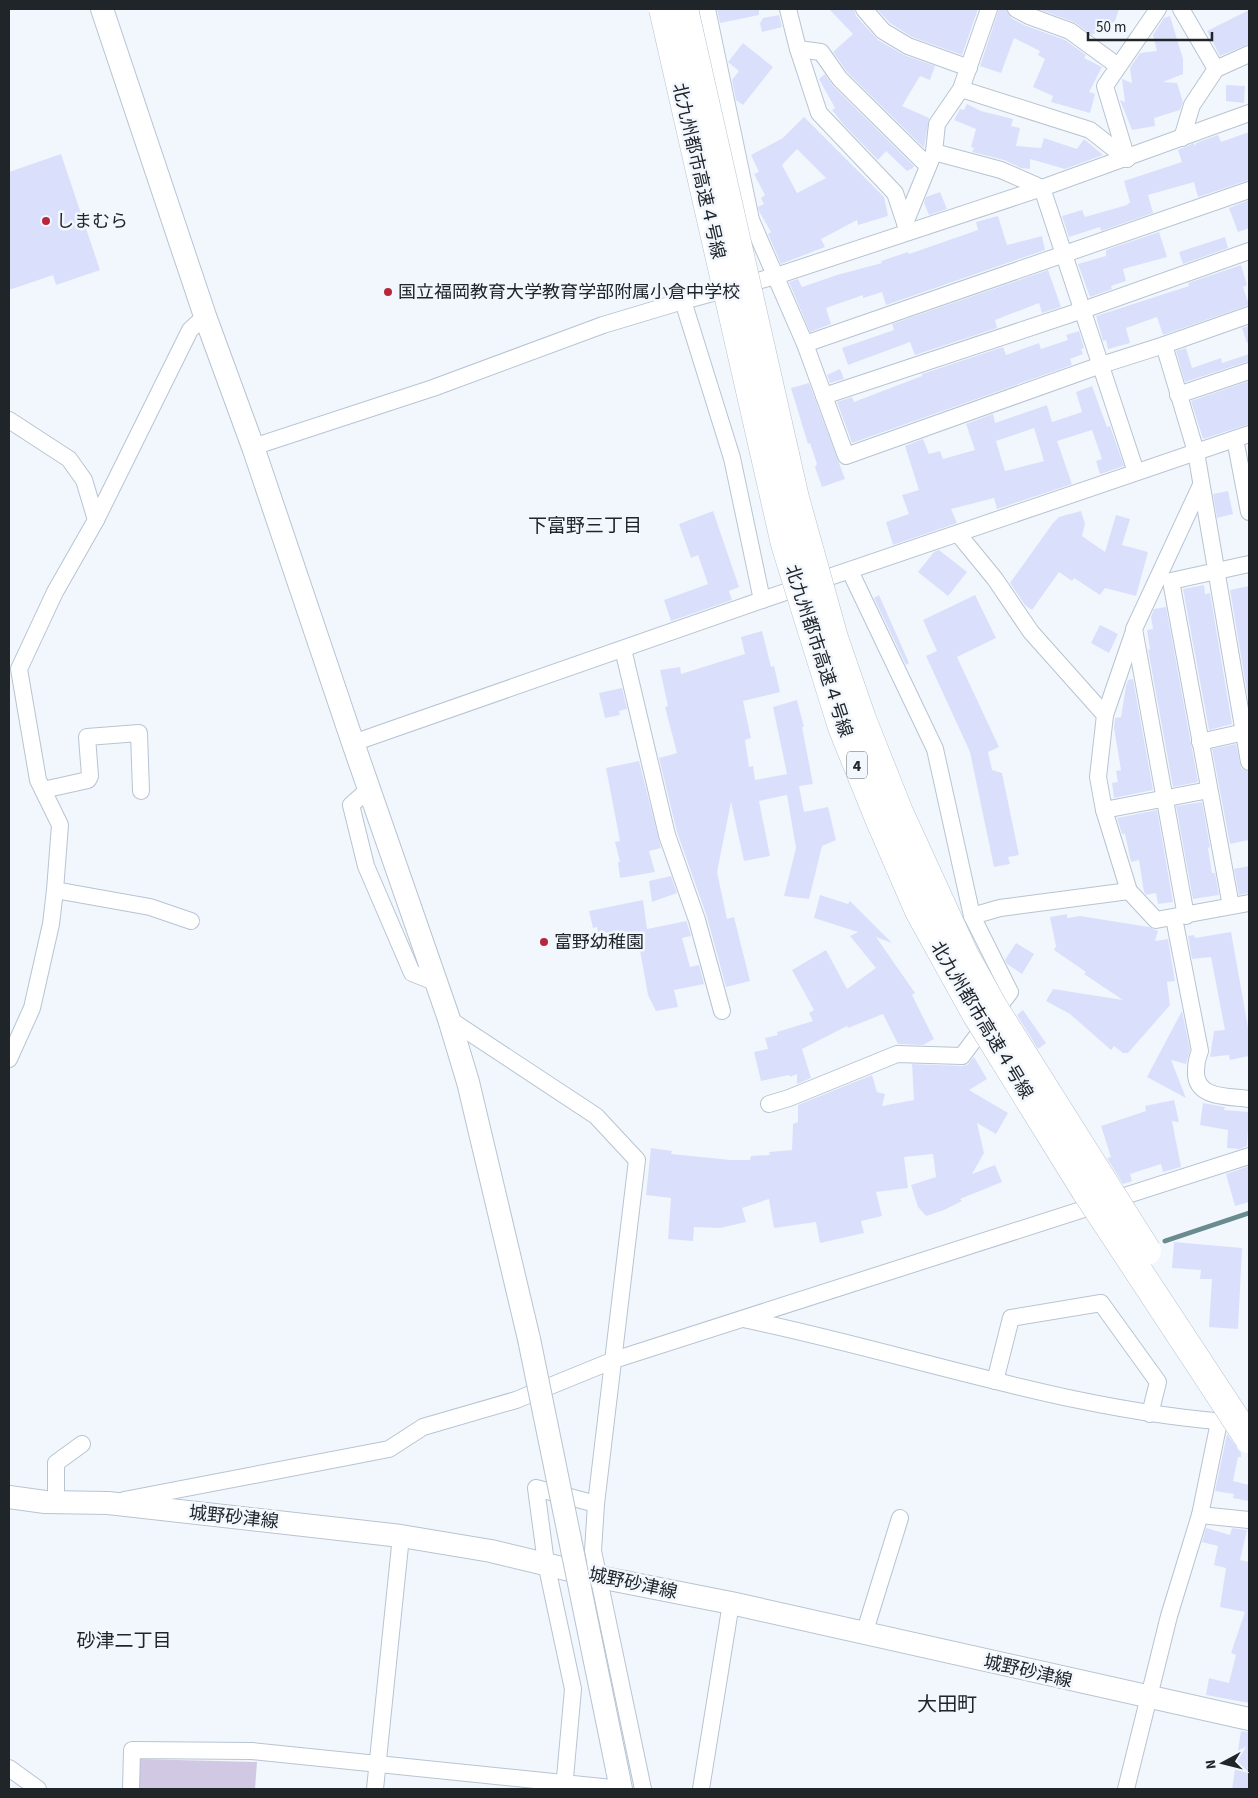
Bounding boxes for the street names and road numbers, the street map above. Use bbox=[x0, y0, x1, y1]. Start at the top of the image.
street label: 北九州都市高速４号線 bbox=[666, 81, 731, 262]
street label: 北九州都市高速４号線 bbox=[779, 562, 858, 741]
road number: 4 bbox=[847, 752, 867, 778]
street label: 北九州都市高速４号線 bbox=[925, 937, 1039, 1104]
street label: 城野砂津線 bbox=[188, 1500, 280, 1535]
street label: 城野砂津線 bbox=[586, 1562, 680, 1605]
street label: 城野砂津線 bbox=[981, 1649, 1075, 1694]

